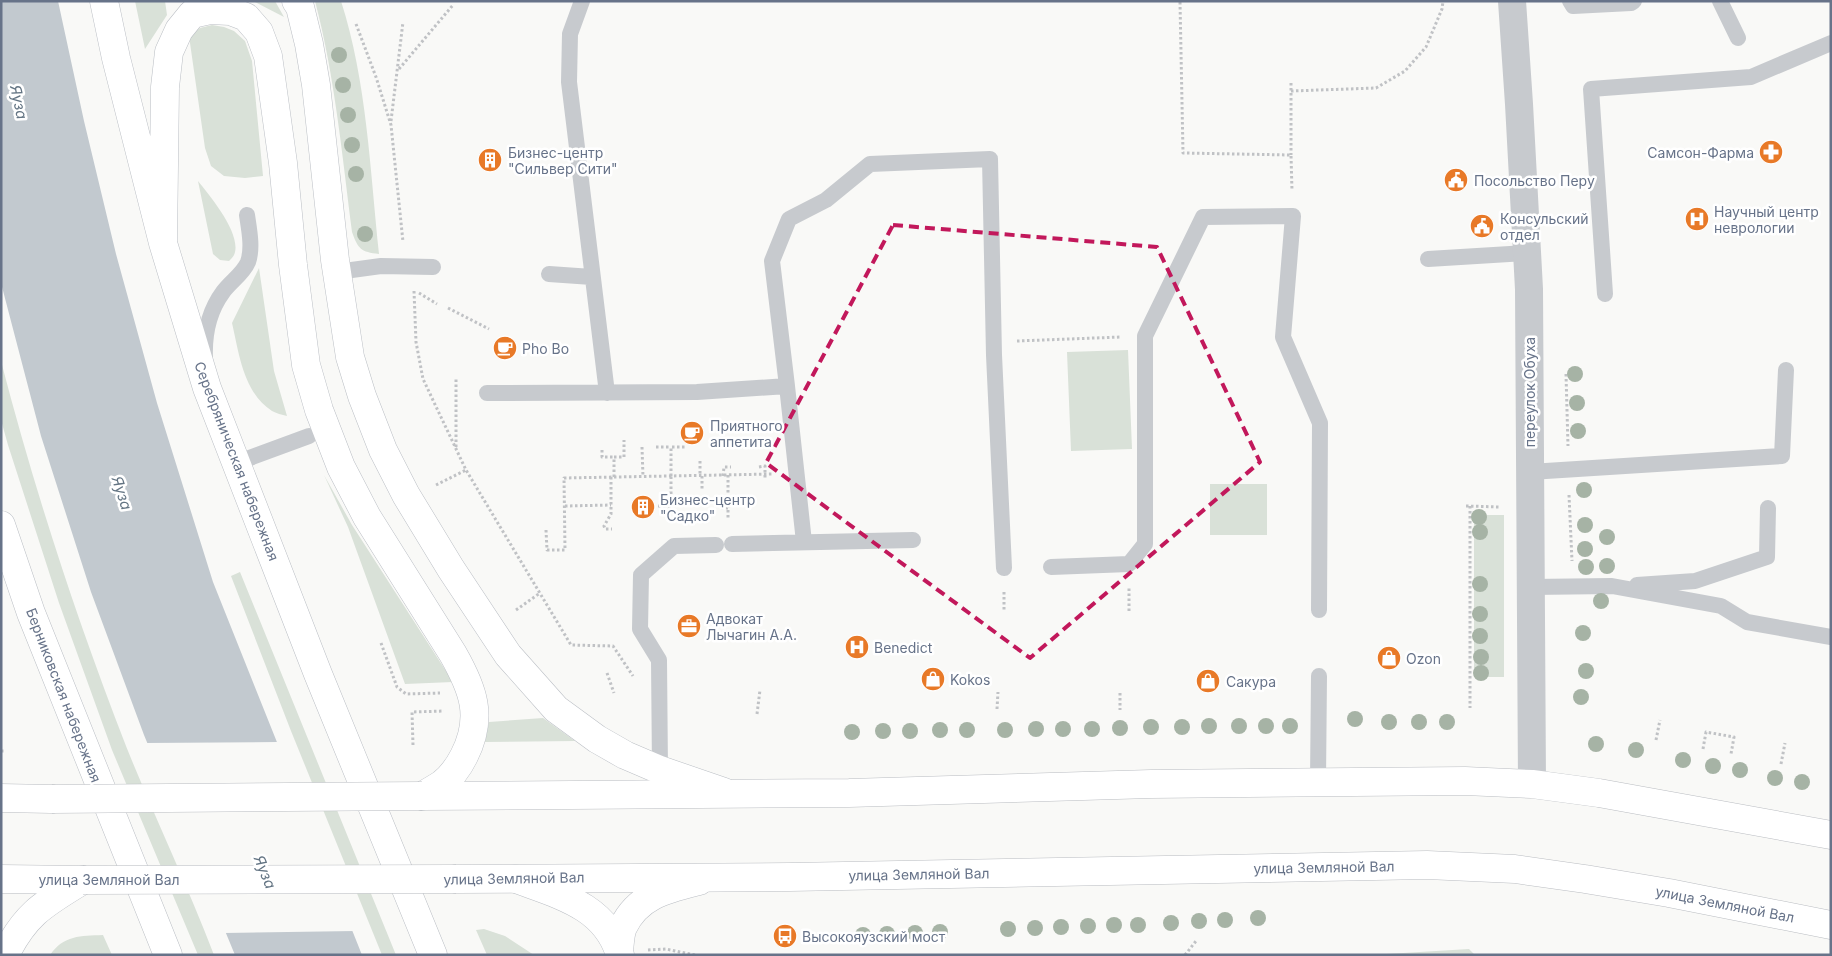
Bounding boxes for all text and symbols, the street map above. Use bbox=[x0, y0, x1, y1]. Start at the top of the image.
water label: Яуза bbox=[6, 82, 32, 121]
pharmacy icon: Самсон-Фарма bbox=[1758, 139, 1784, 165]
place label: Бизнес-центр "Сильвер Сити" bbox=[508, 144, 618, 177]
place label: Самсон-Фарма bbox=[1647, 144, 1754, 161]
building icon: Бизнес-центр "Сильвер Сити" bbox=[477, 147, 503, 173]
public building icon: Посольство Перу bbox=[1443, 167, 1469, 193]
place label: Посольство Перу bbox=[1474, 172, 1595, 189]
place label: Научный центр неврологии bbox=[1714, 203, 1819, 236]
hospital icon: Научный центр неврологии bbox=[1684, 206, 1710, 232]
place label: Консульский отдел bbox=[1500, 210, 1589, 243]
public building icon: Консульский отдел bbox=[1469, 213, 1495, 239]
cafe icon: Pho Bo bbox=[492, 335, 518, 361]
street label: переулок Обуха bbox=[1521, 337, 1538, 447]
place label: Pho Bo bbox=[522, 340, 569, 357]
street label: Серебряническая набережная bbox=[191, 359, 283, 563]
place label: Приятного аппетита bbox=[710, 417, 783, 450]
cafe icon: Приятного аппетита bbox=[679, 420, 705, 446]
water label: Яуза bbox=[107, 473, 136, 512]
place label: Бизнес-центр "Садко" bbox=[660, 491, 755, 524]
building icon: Бизнес-центр "Садко" bbox=[630, 494, 656, 520]
street label: Берниковская набережная bbox=[23, 605, 105, 785]
place label: Адвокат Лычагин А.А. bbox=[706, 610, 797, 643]
office icon: Адвокат Лычагин А.А. bbox=[676, 613, 702, 639]
hospital icon: Benedict bbox=[844, 634, 870, 660]
place label: Benedict bbox=[874, 639, 933, 656]
shop icon: Ozon bbox=[1376, 645, 1402, 671]
place label: Ozon bbox=[1406, 650, 1441, 667]
shop icon: Kokos bbox=[920, 666, 946, 692]
shop icon: Сакура bbox=[1195, 668, 1221, 694]
place label: Kokos bbox=[950, 671, 990, 688]
place label: Сакура bbox=[1226, 673, 1276, 690]
water label: Яуза bbox=[249, 852, 280, 892]
street label: улица Земляной Вал bbox=[1253, 857, 1395, 877]
street label: улица Земляной Вал bbox=[848, 864, 990, 884]
street label: улица Земляной Вал bbox=[443, 868, 585, 888]
street label: улица Земляной Вал bbox=[38, 871, 180, 888]
street label: улица Земляной Вал bbox=[1654, 882, 1796, 926]
bus stop icon: Высокояузский мост bbox=[772, 923, 798, 949]
place label: Высокояузский мост bbox=[802, 928, 946, 945]

